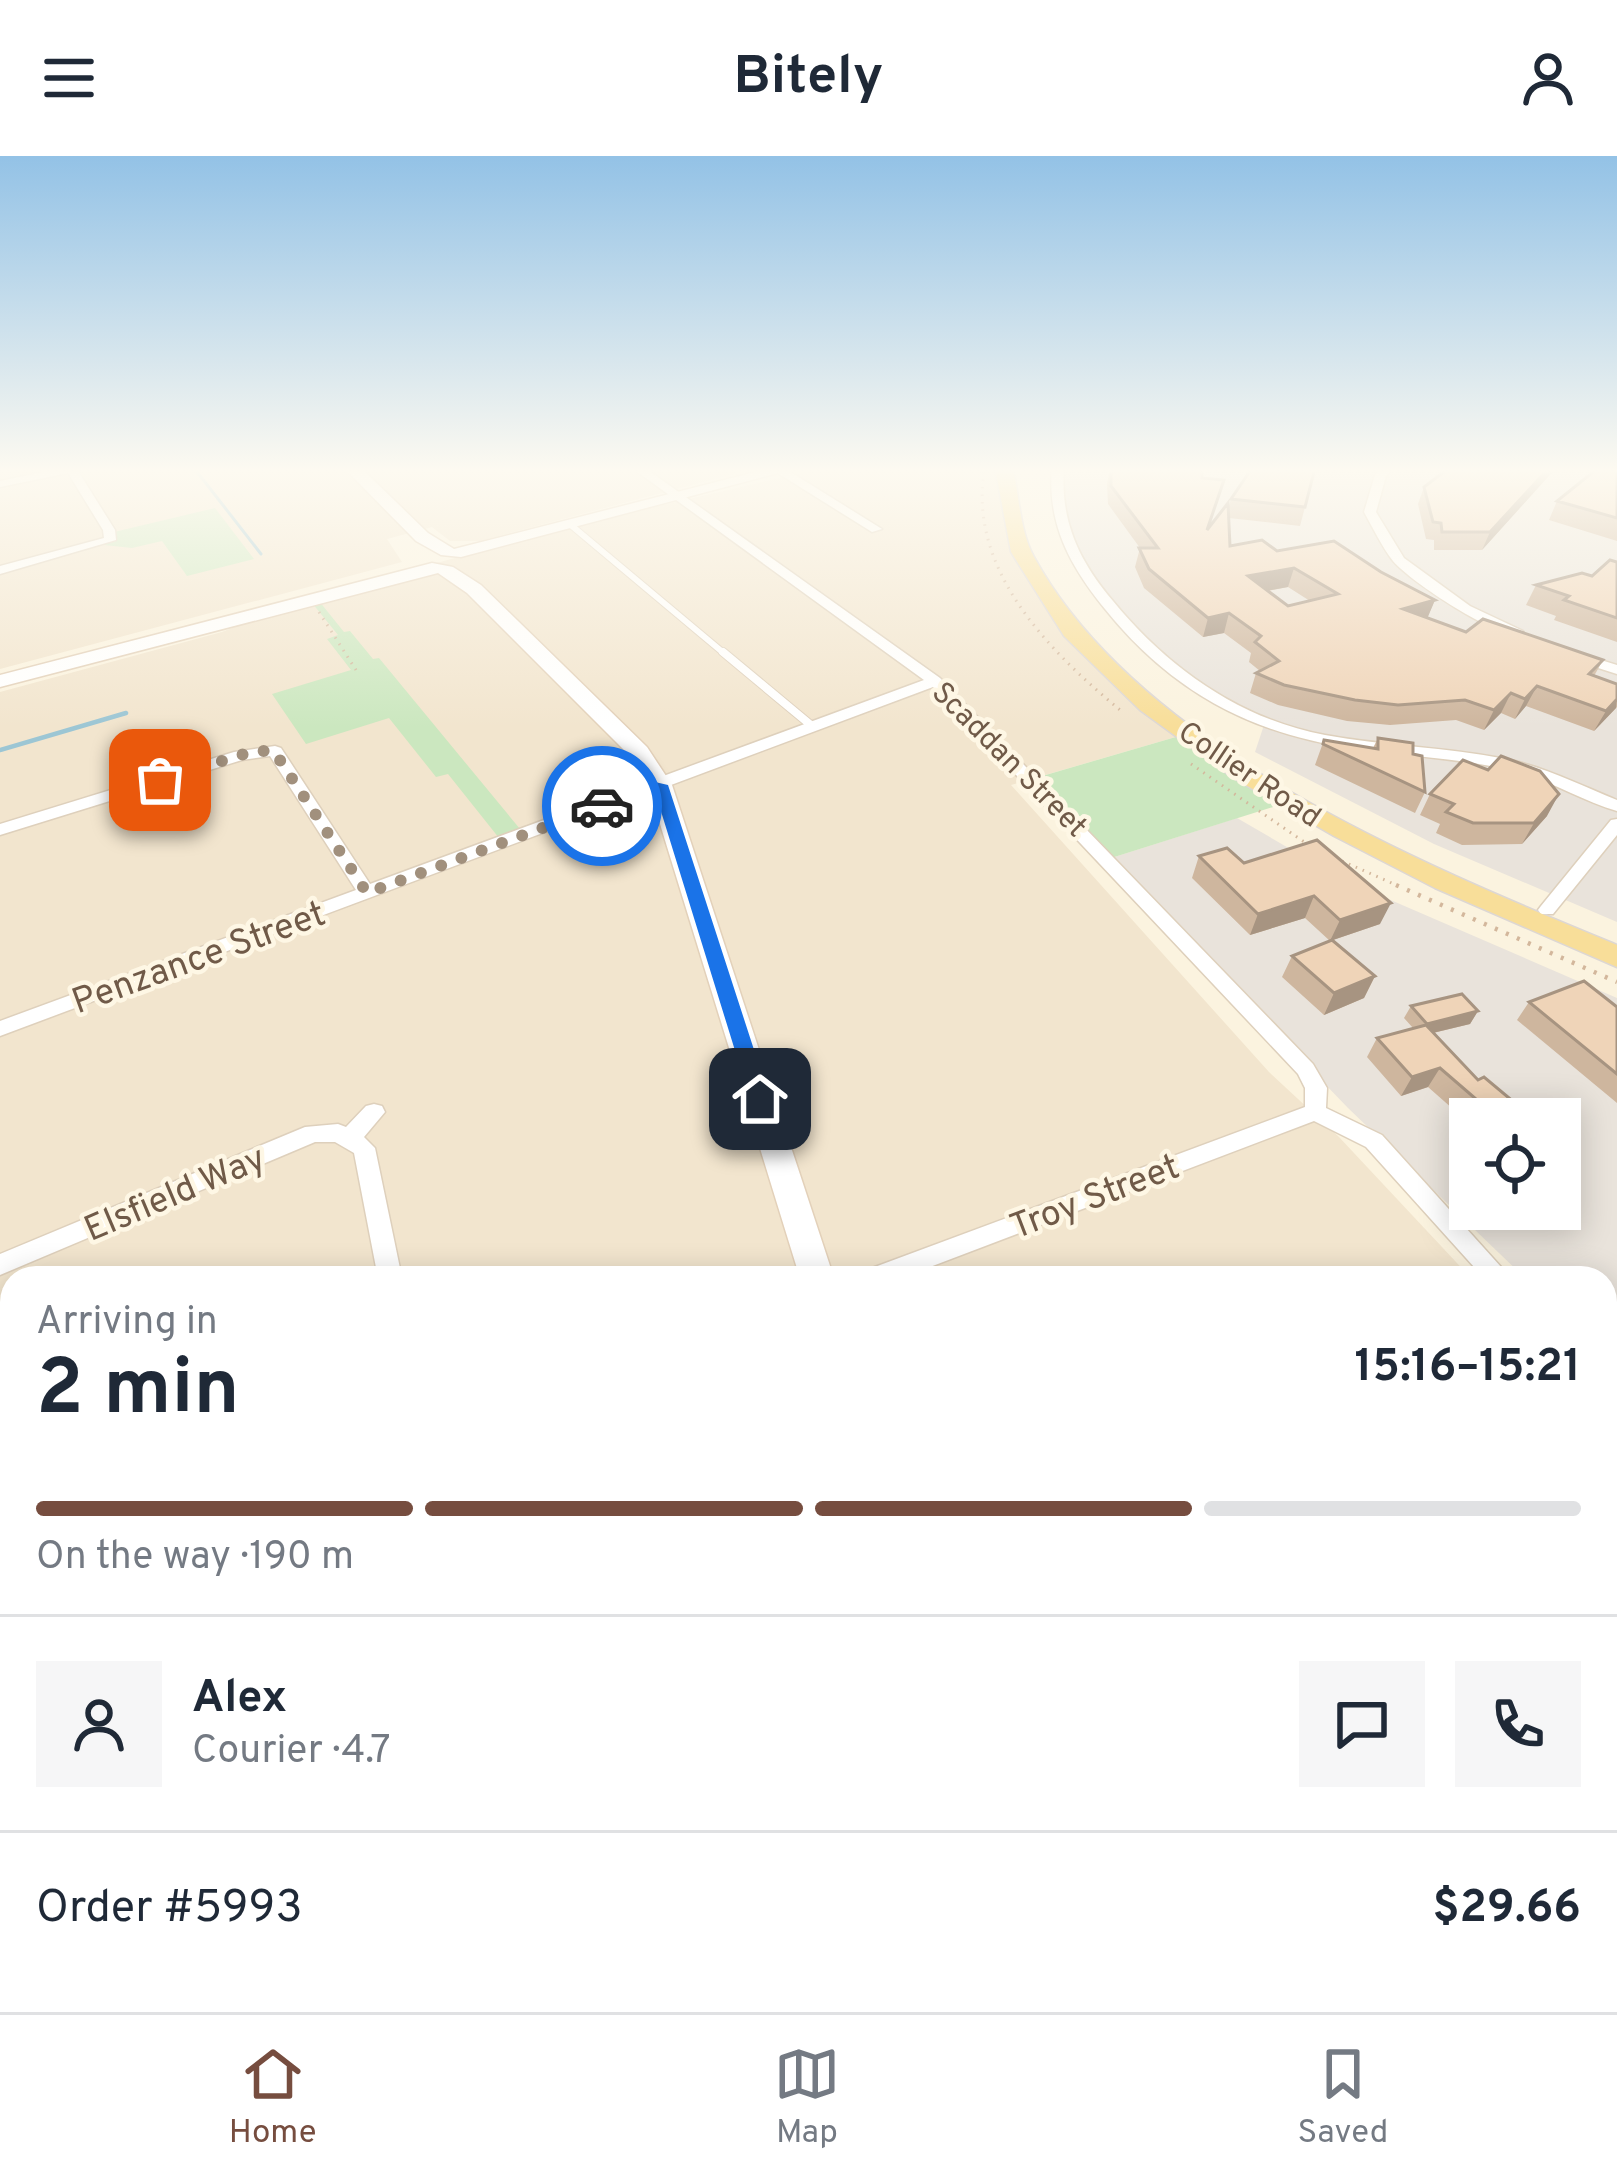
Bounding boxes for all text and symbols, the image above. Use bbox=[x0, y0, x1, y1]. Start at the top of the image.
text: Bitely bbox=[734, 44, 883, 113]
icon: menu bbox=[36, 45, 102, 111]
icon: person bbox=[1515, 45, 1581, 111]
street label: Scaddan Street bbox=[923, 675, 1094, 846]
street label: Collier Road bbox=[1170, 715, 1327, 837]
pin bbox=[109, 729, 211, 831]
courier bbox=[542, 746, 662, 866]
icon: bag bbox=[127, 747, 193, 813]
icon: car bbox=[569, 773, 635, 839]
street label: Penzance Street bbox=[66, 893, 332, 1027]
pin bbox=[709, 1048, 811, 1150]
icon: home bbox=[727, 1066, 793, 1132]
map controls bbox=[1449, 1098, 1581, 1230]
button: locate bbox=[1449, 1098, 1581, 1230]
street label: Elsfield Way bbox=[78, 1137, 273, 1255]
street label: Troy Street bbox=[1004, 1145, 1187, 1252]
text: Arriving in bbox=[36, 1299, 218, 1348]
text: 15:16–15:21 bbox=[1354, 1340, 1581, 1397]
text: 2 min bbox=[36, 1343, 240, 1442]
text: On the way · 190 m bbox=[36, 1534, 354, 1583]
button: person bbox=[36, 1661, 162, 1787]
button: chat bbox=[1299, 1661, 1425, 1787]
button: phone bbox=[1455, 1661, 1581, 1787]
text: Alex bbox=[192, 1671, 287, 1728]
text: Courier · 4.7 bbox=[192, 1728, 391, 1777]
text: Order #5993 bbox=[36, 1881, 303, 1938]
text: $29.66 bbox=[1432, 1881, 1581, 1938]
tab: Home bbox=[229, 2041, 316, 2155]
tab: Map bbox=[774, 2041, 840, 2155]
tab: Saved bbox=[1298, 2041, 1388, 2155]

